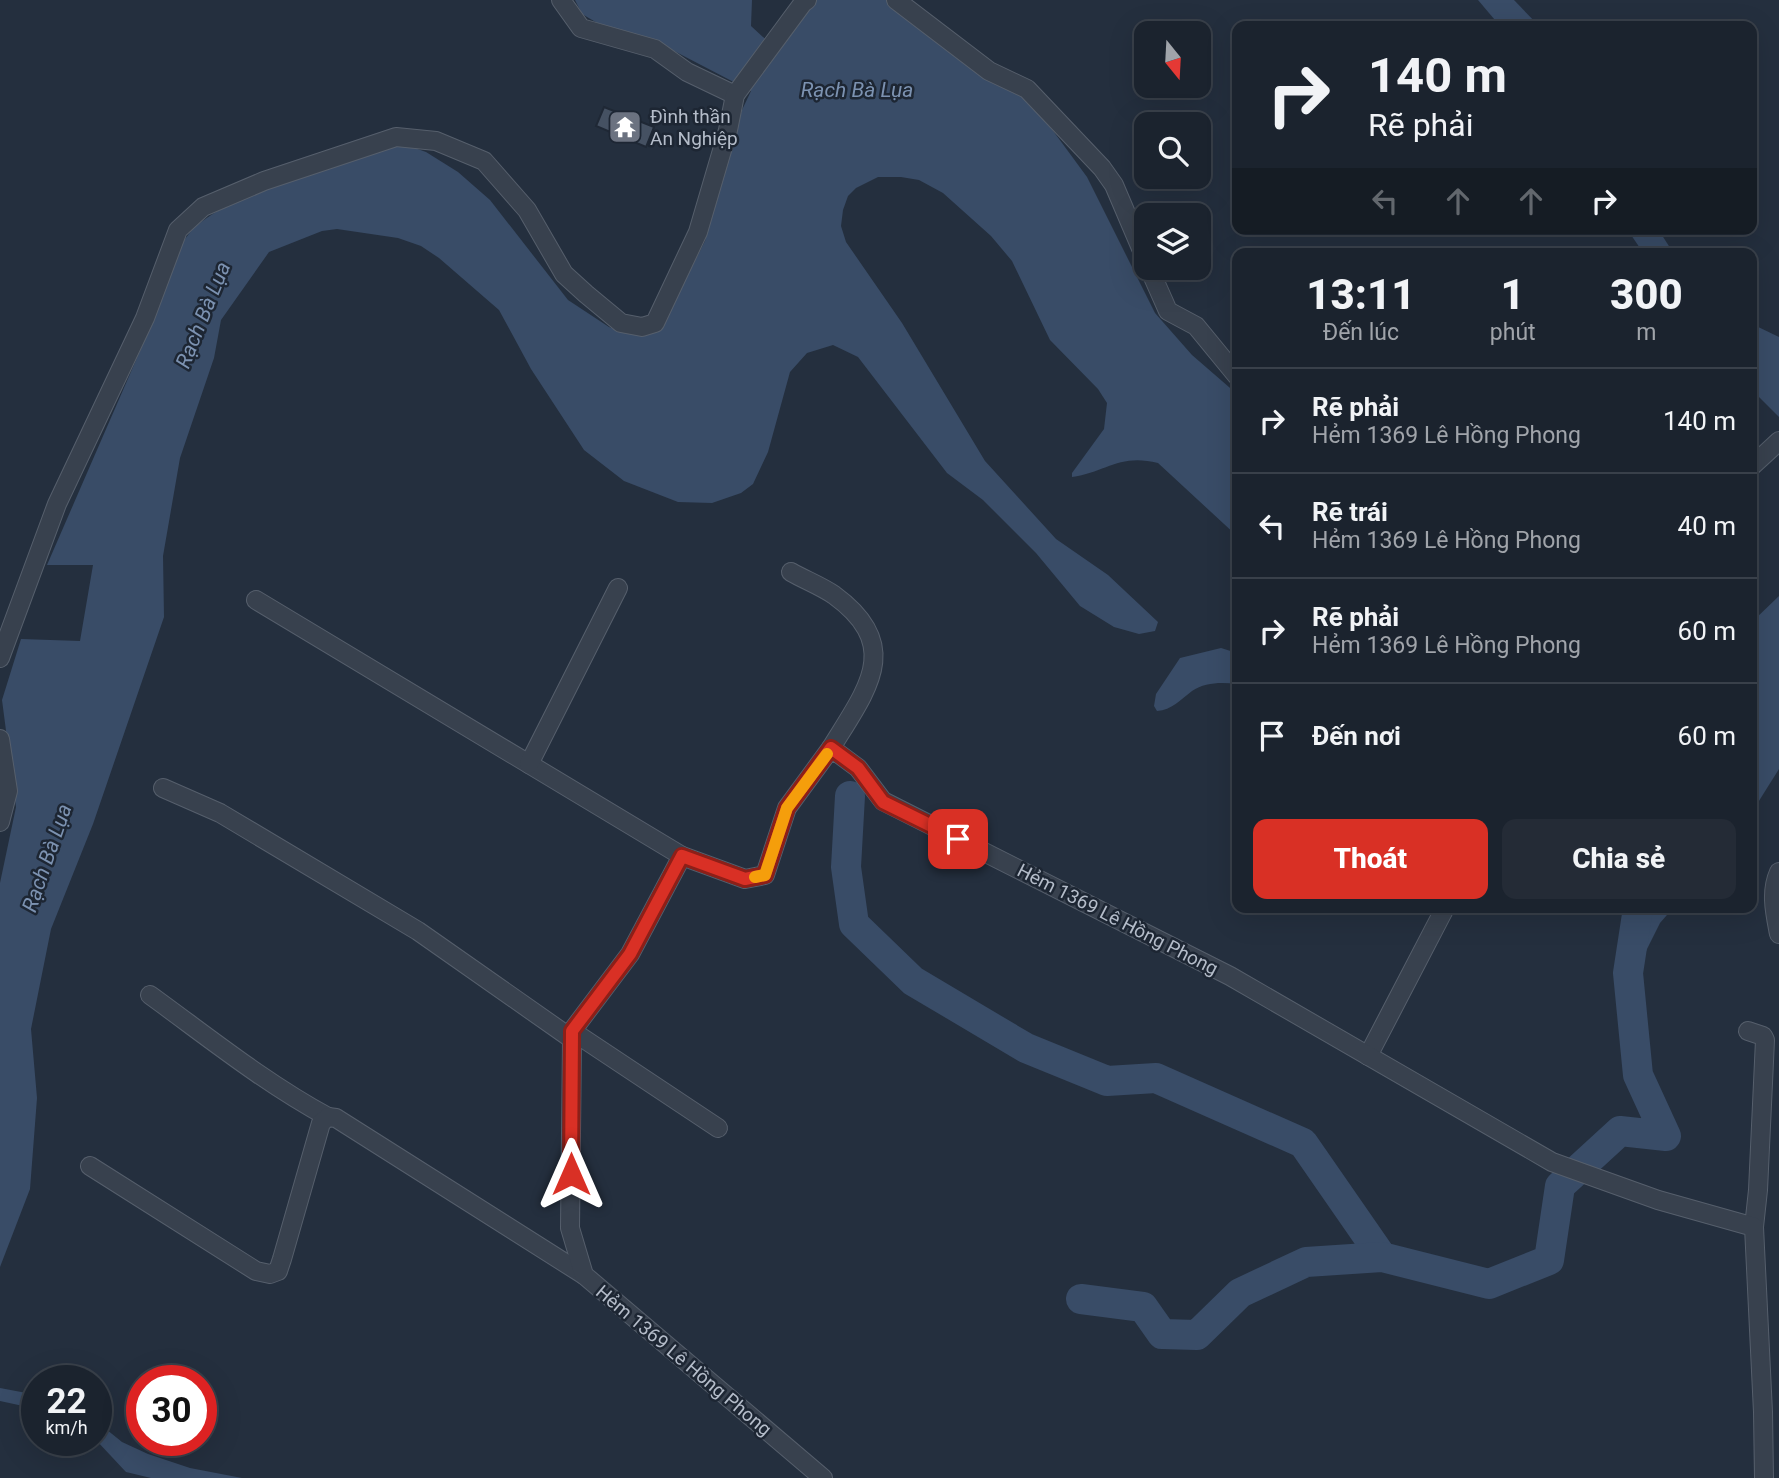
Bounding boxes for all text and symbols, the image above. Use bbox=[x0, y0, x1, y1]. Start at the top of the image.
north arrow bbox=[1134, 21, 1211, 98]
map controls bbox=[1134, 21, 1211, 280]
text: 140 m bbox=[1368, 47, 1507, 104]
icon: right bbox=[1253, 49, 1344, 140]
water label: Rạch Bà Lụa bbox=[801, 78, 913, 102]
place label: Đình thần An Nghiệp bbox=[650, 105, 738, 150]
text: Rẽ phải bbox=[1368, 106, 1473, 144]
temple icon: Đình thần An Nghiệp bbox=[606, 108, 644, 146]
button: search bbox=[1134, 112, 1211, 189]
icon: left bbox=[1366, 182, 1404, 220]
icon: ahead bbox=[1439, 182, 1477, 220]
icon: ahead bbox=[1512, 182, 1550, 220]
icon: right bbox=[1585, 182, 1623, 220]
button: layers bbox=[1134, 203, 1211, 280]
water label: Rạch Bà Lụa bbox=[171, 258, 235, 372]
text: 13:11 bbox=[1306, 270, 1415, 319]
text: 1 bbox=[1501, 270, 1525, 319]
text: 300 bbox=[1610, 270, 1683, 319]
text: Đến lúc bbox=[1323, 319, 1399, 346]
text: phút bbox=[1490, 319, 1536, 346]
text: m bbox=[1636, 319, 1656, 346]
text: Rẽ phải bbox=[1312, 392, 1399, 422]
icon: right bbox=[1253, 402, 1291, 440]
text: 140 m bbox=[1663, 406, 1736, 436]
text: Hẻm 1369 Lê Hồng Phong bbox=[1312, 422, 1581, 449]
text: Rẽ trái bbox=[1312, 497, 1388, 527]
icon: left bbox=[1253, 507, 1291, 545]
text: 40 m bbox=[1678, 511, 1736, 541]
text: Hẻm 1369 Lê Hồng Phong bbox=[1312, 527, 1581, 554]
text: Rẽ phải bbox=[1312, 602, 1399, 632]
icon: right bbox=[1253, 612, 1291, 650]
text: 60 m bbox=[1678, 616, 1736, 646]
text: Hẻm 1369 Lê Hồng Phong bbox=[1312, 632, 1581, 659]
icon: arrive bbox=[1253, 717, 1291, 755]
text: Đến nơi bbox=[1312, 721, 1401, 751]
text: 60 m bbox=[1678, 721, 1736, 751]
water label: Rạch Bà Lụa bbox=[17, 801, 77, 915]
pin bbox=[928, 809, 988, 869]
button: Thoát bbox=[1253, 819, 1488, 899]
button: Chia sẻ bbox=[1502, 819, 1736, 899]
icon: arrive bbox=[939, 820, 977, 858]
street label: Hẻm 1369 Lê Hồng Phong bbox=[1014, 859, 1222, 980]
position arrow bbox=[534, 1137, 608, 1211]
street label: Hẻm 1369 Lê Hồng Phong bbox=[591, 1280, 776, 1441]
speed limit sign: 30 bbox=[126, 1365, 217, 1456]
text: 22 bbox=[46, 1381, 87, 1422]
text: km/h bbox=[45, 1417, 88, 1438]

